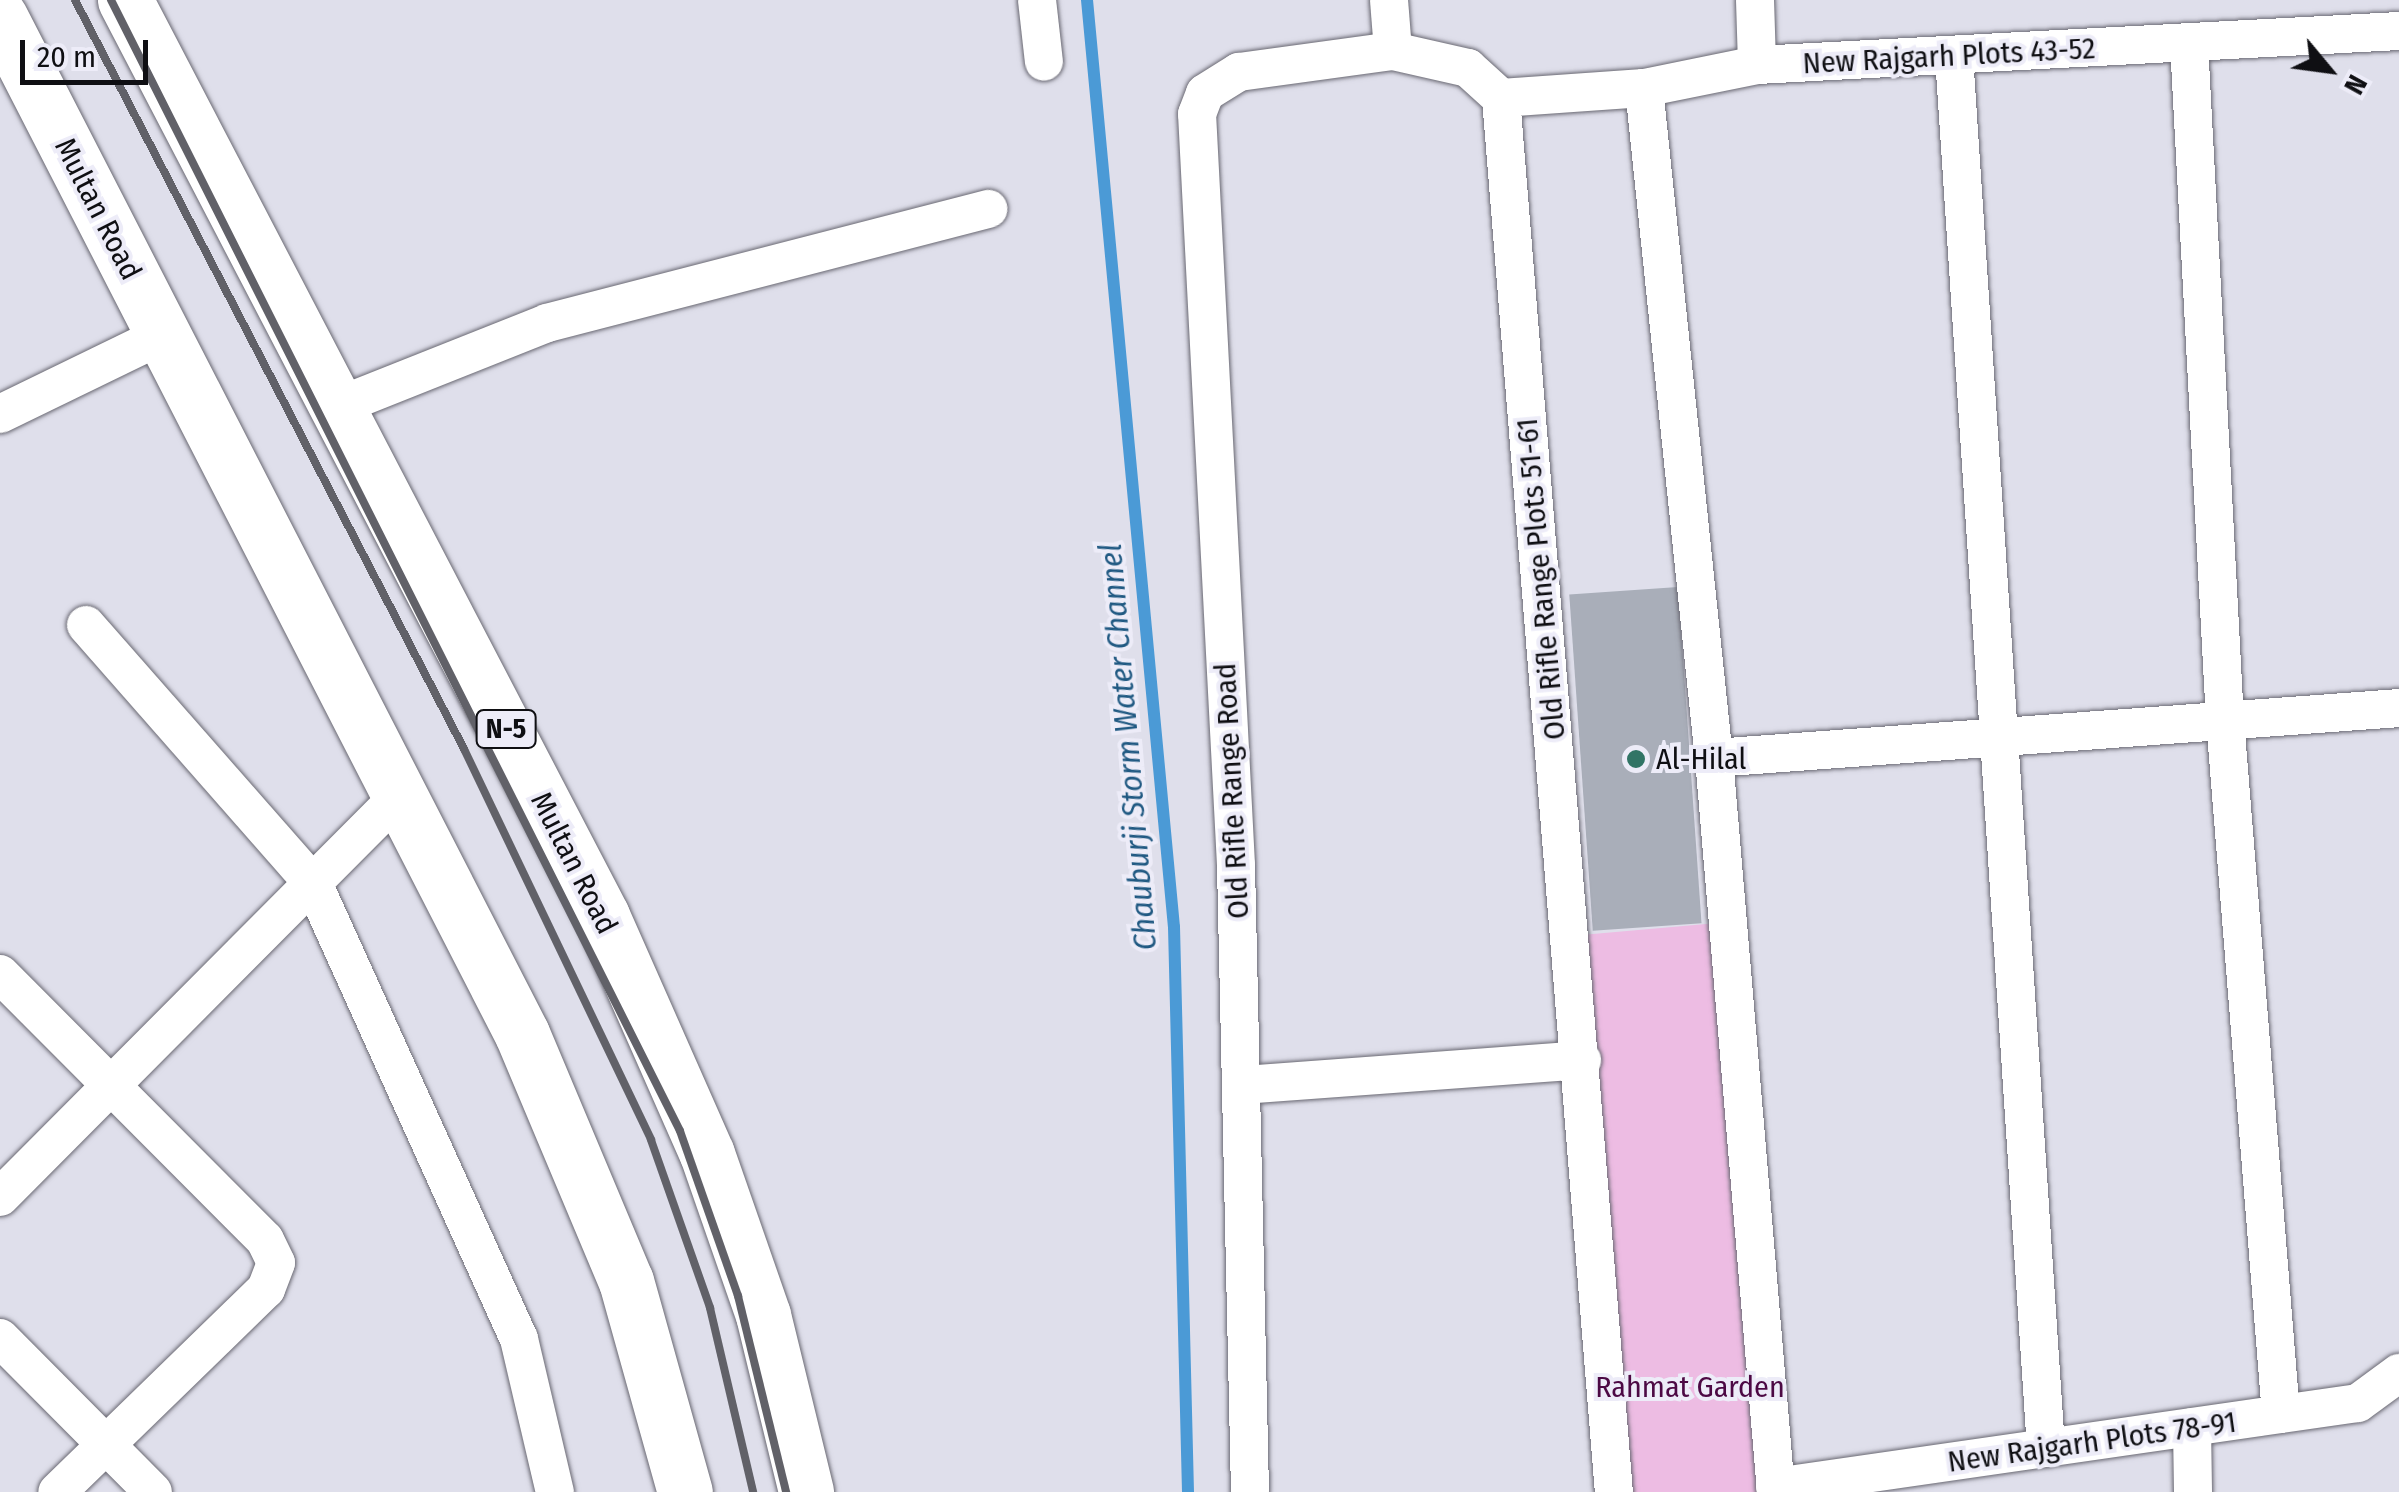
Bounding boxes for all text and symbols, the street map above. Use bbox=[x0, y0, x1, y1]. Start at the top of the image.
scale bar bbox=[25, 20, 152, 82]
north arrow bbox=[2279, 20, 2379, 120]
street label: New Rajgarh Plots 43-52 bbox=[1802, 30, 2096, 82]
text: 20 m bbox=[37, 39, 96, 75]
text: N bbox=[2337, 69, 2374, 100]
street label: Multan Road bbox=[47, 132, 149, 286]
street label: Old Rifle Range Plots 51-61 bbox=[1509, 417, 1573, 741]
water label: Chauburji Storm Water Channel bbox=[1091, 542, 1165, 952]
street label: Old Rifle Range Road bbox=[1207, 662, 1257, 920]
road number: N-5 bbox=[474, 706, 538, 752]
place label: Al-Hilal bbox=[1656, 741, 1746, 777]
marker: Al-Hilal bbox=[1625, 748, 1647, 770]
street label: Multan Road bbox=[523, 786, 625, 940]
park label: Rahmat Garden bbox=[1595, 1369, 1785, 1405]
street label: New Rajgarh Plots 78-91 bbox=[1945, 1404, 2239, 1480]

